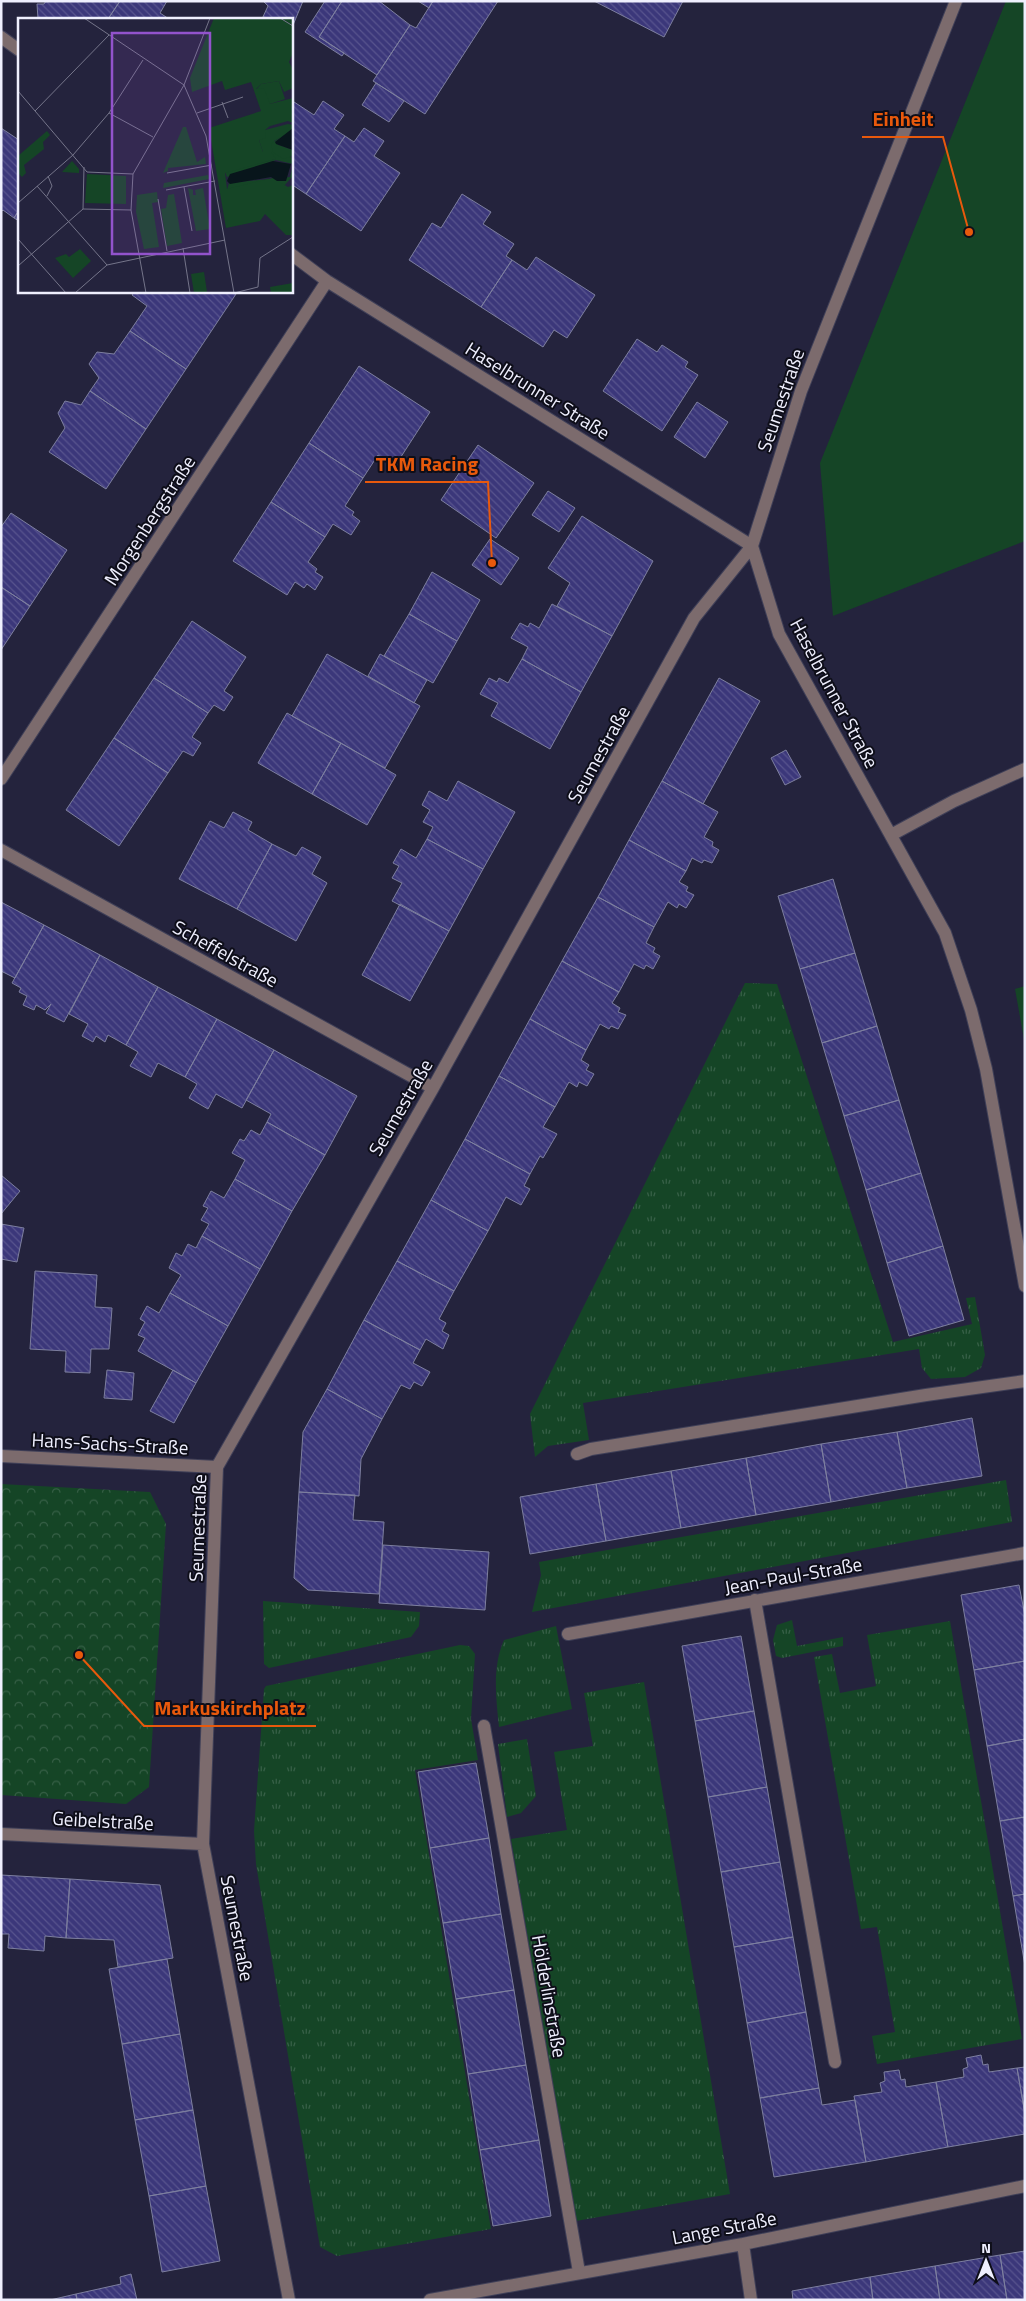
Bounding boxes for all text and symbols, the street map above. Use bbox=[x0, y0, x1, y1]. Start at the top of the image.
inset map bbox=[18, 18, 292, 292]
callout: Einheit bbox=[862, 102, 943, 137]
text: Einheit bbox=[873, 103, 934, 134]
street label: Haselbrunner Straße bbox=[460, 334, 616, 446]
street label: Seumestraße bbox=[749, 344, 811, 456]
callout: TKM Racing bbox=[365, 447, 488, 482]
text: TKM Racing bbox=[376, 448, 478, 479]
street label: Morgenbergstraße bbox=[96, 449, 202, 591]
street label: Haselbrunner Straße bbox=[783, 613, 887, 773]
street label: Seumestraße bbox=[559, 700, 637, 808]
street label: Scheffelstraße bbox=[168, 912, 284, 994]
street label: Seumestraße bbox=[361, 1053, 439, 1161]
street label: Hans-Sachs-Straße bbox=[31, 1424, 189, 1462]
street label: Seumestraße bbox=[181, 1474, 213, 1582]
street label: Jean-Paul-Straße bbox=[722, 1549, 864, 1601]
callout: Markuskirchplatz bbox=[144, 1691, 316, 1726]
text: Markuskirchplatz bbox=[154, 1692, 306, 1723]
street label: Geibelstraße bbox=[52, 1803, 154, 1837]
street label: Seumestraße bbox=[214, 1872, 262, 1984]
street label: Hölderlinstraße bbox=[525, 1932, 575, 2060]
street label: Lange Straße bbox=[669, 2203, 779, 2251]
north arrow bbox=[961, 2236, 1011, 2286]
text: N bbox=[981, 2237, 991, 2258]

